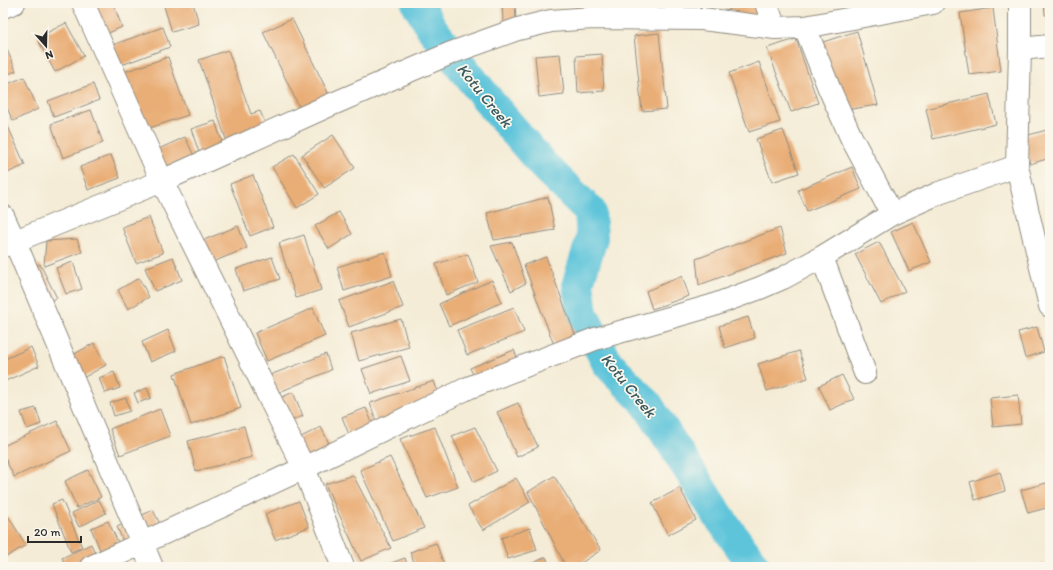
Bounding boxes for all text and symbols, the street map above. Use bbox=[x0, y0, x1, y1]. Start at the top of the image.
north arrow bbox=[26, 26, 66, 66]
text: N bbox=[44, 48, 55, 62]
water label: Kotu Creek bbox=[453, 60, 517, 132]
water label: Kotu Creek bbox=[597, 350, 661, 422]
scale bar bbox=[28, 518, 81, 544]
text: 20 m bbox=[34, 525, 61, 539]

